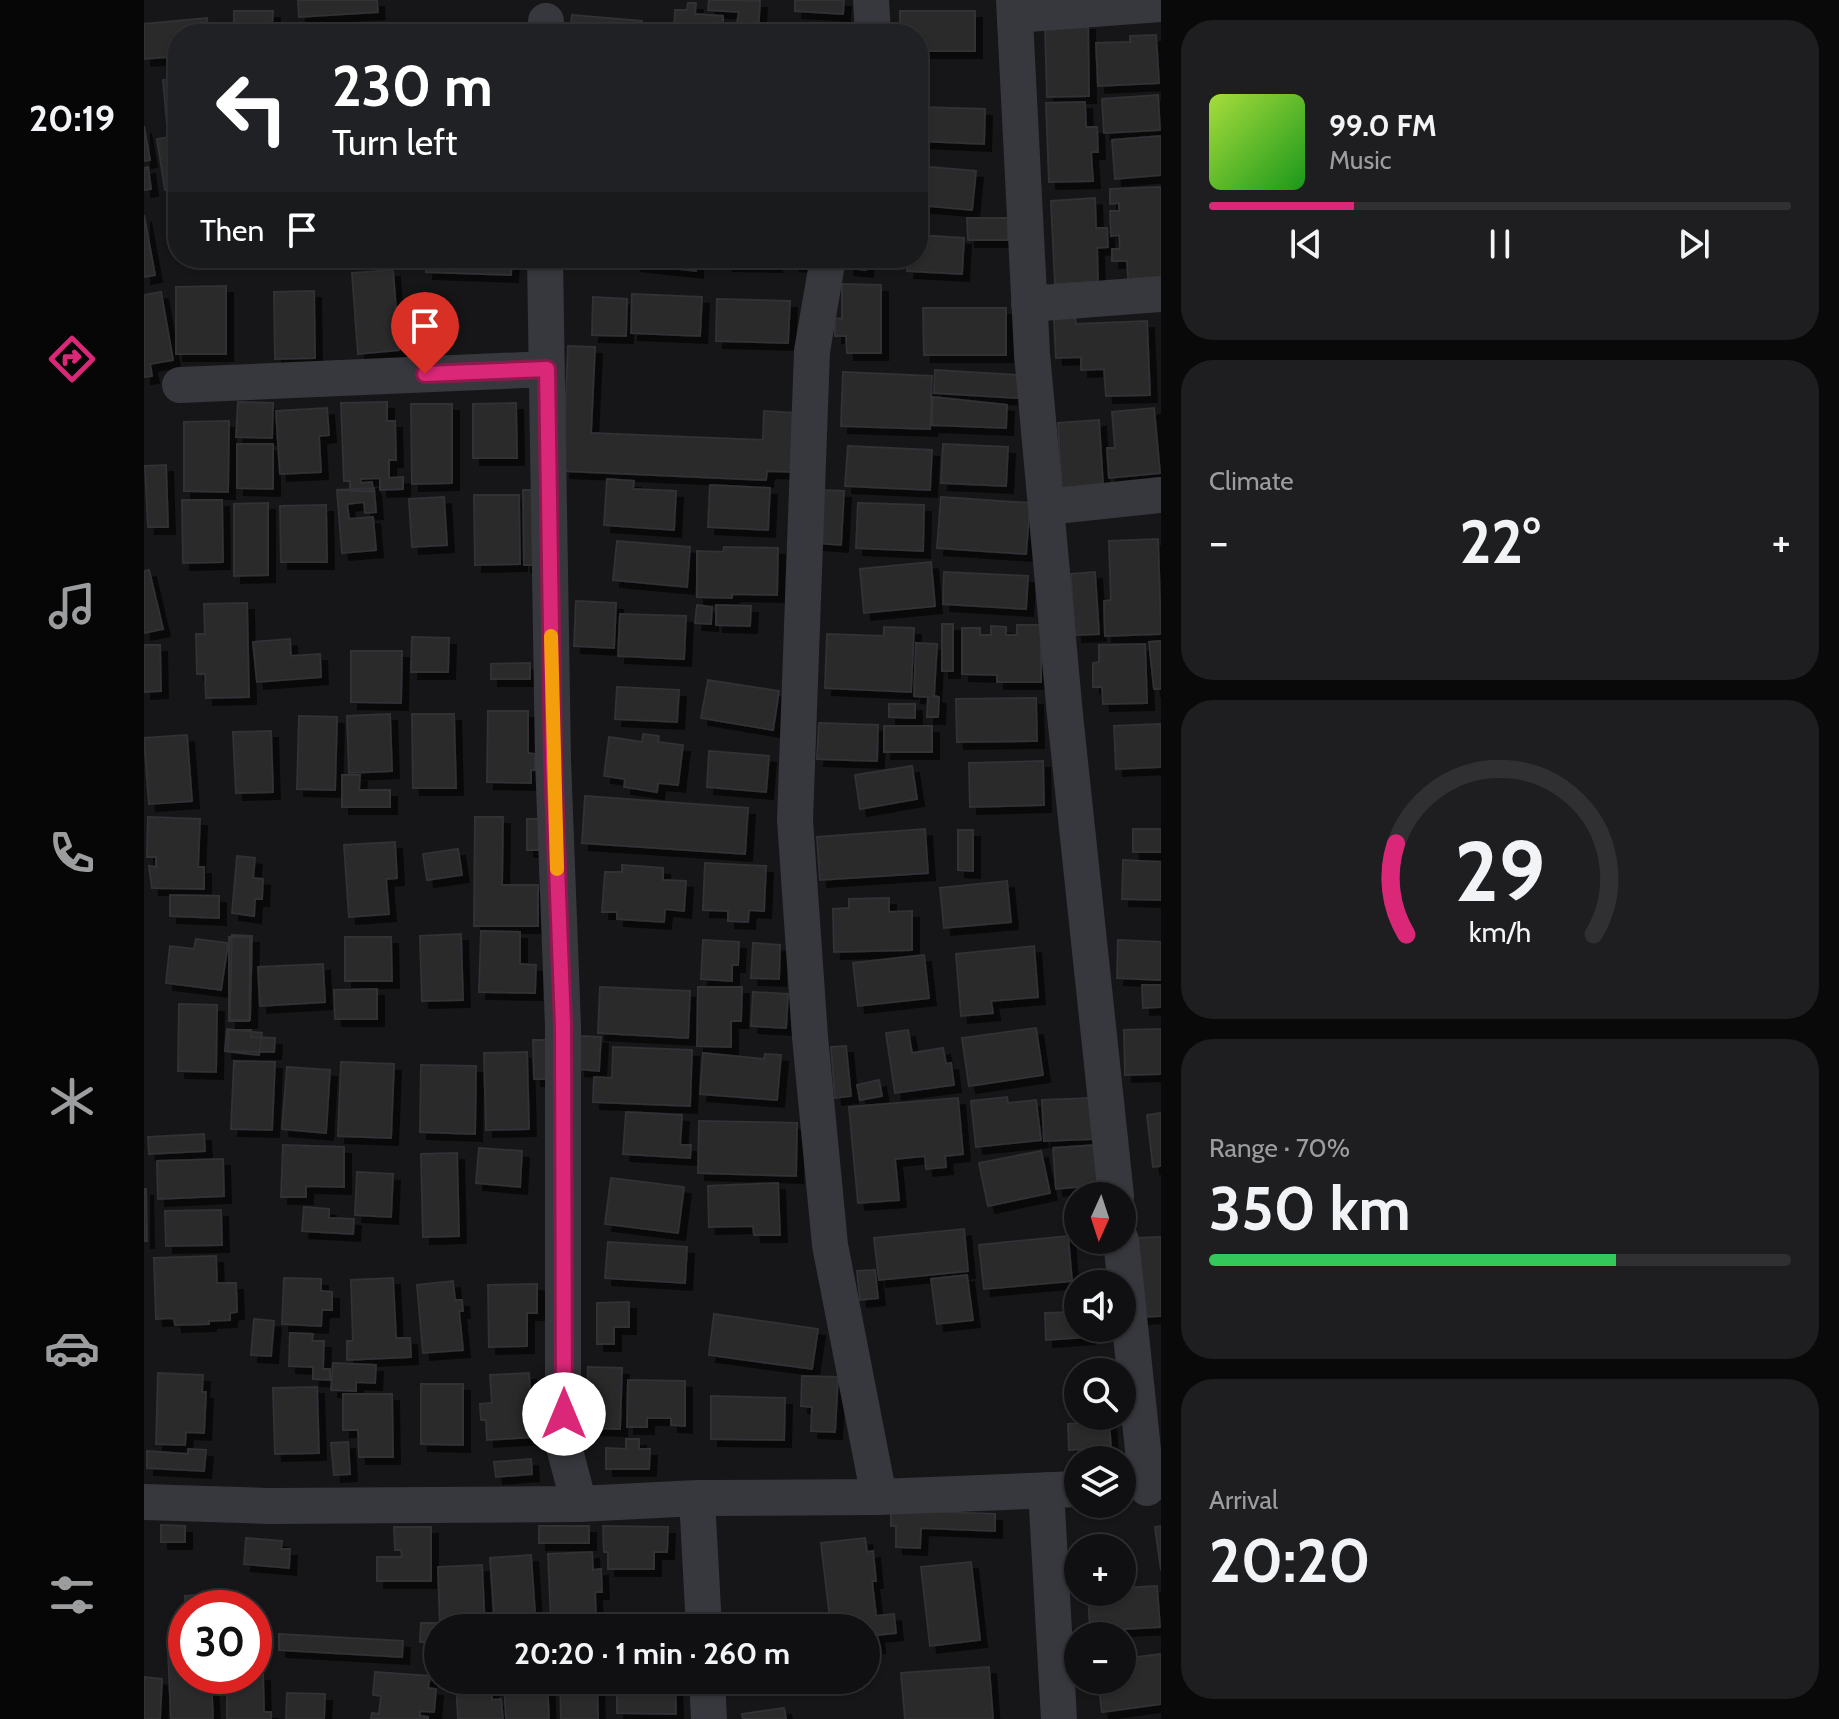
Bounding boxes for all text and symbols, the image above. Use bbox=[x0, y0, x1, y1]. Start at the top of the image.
text: 230 m bbox=[332, 52, 493, 120]
icon: left bbox=[200, 56, 304, 160]
text: 20:19 bbox=[29, 96, 115, 140]
text: 99.0 FM bbox=[1329, 107, 1437, 144]
text: Turn left bbox=[332, 120, 457, 164]
text: Music bbox=[1329, 144, 1392, 176]
icon: arrive bbox=[280, 208, 324, 252]
text: Then bbox=[200, 212, 264, 249]
icon: previous bbox=[1284, 222, 1328, 266]
icon: pause bbox=[1478, 222, 1522, 266]
icon: next bbox=[1672, 222, 1716, 266]
pin bbox=[391, 292, 459, 374]
icon: arrive bbox=[403, 304, 447, 348]
icon: directions bbox=[44, 331, 100, 387]
text: Climate bbox=[1209, 465, 1294, 497]
text: 22° bbox=[1460, 505, 1540, 578]
text: − bbox=[1209, 515, 1228, 568]
text: + bbox=[1772, 515, 1791, 568]
icon: music bbox=[44, 578, 100, 634]
text: 29 bbox=[1455, 821, 1545, 922]
icon: phone bbox=[44, 825, 100, 881]
text: km/h bbox=[1469, 915, 1531, 950]
icon: climate bbox=[44, 1073, 100, 1129]
text: Range · 70% bbox=[1209, 1132, 1350, 1164]
text: 350 km bbox=[1209, 1172, 1411, 1245]
north arrow bbox=[1064, 1182, 1136, 1254]
map controls bbox=[1064, 1182, 1136, 1694]
button: sound bbox=[1064, 1270, 1136, 1342]
icon: car bbox=[44, 1320, 100, 1376]
button: search bbox=[1064, 1358, 1136, 1430]
position arrow bbox=[522, 1372, 606, 1456]
button: layers bbox=[1064, 1446, 1136, 1518]
text: Arrival bbox=[1209, 1484, 1278, 1516]
text: 20:20 bbox=[1209, 1524, 1371, 1597]
button: + bbox=[1064, 1534, 1136, 1606]
icon: filters bbox=[44, 1567, 100, 1623]
speed limit sign: 30 bbox=[168, 1590, 272, 1694]
button: − bbox=[1064, 1622, 1136, 1694]
text: 20:20 · 1 min · 260 m bbox=[514, 1635, 790, 1672]

